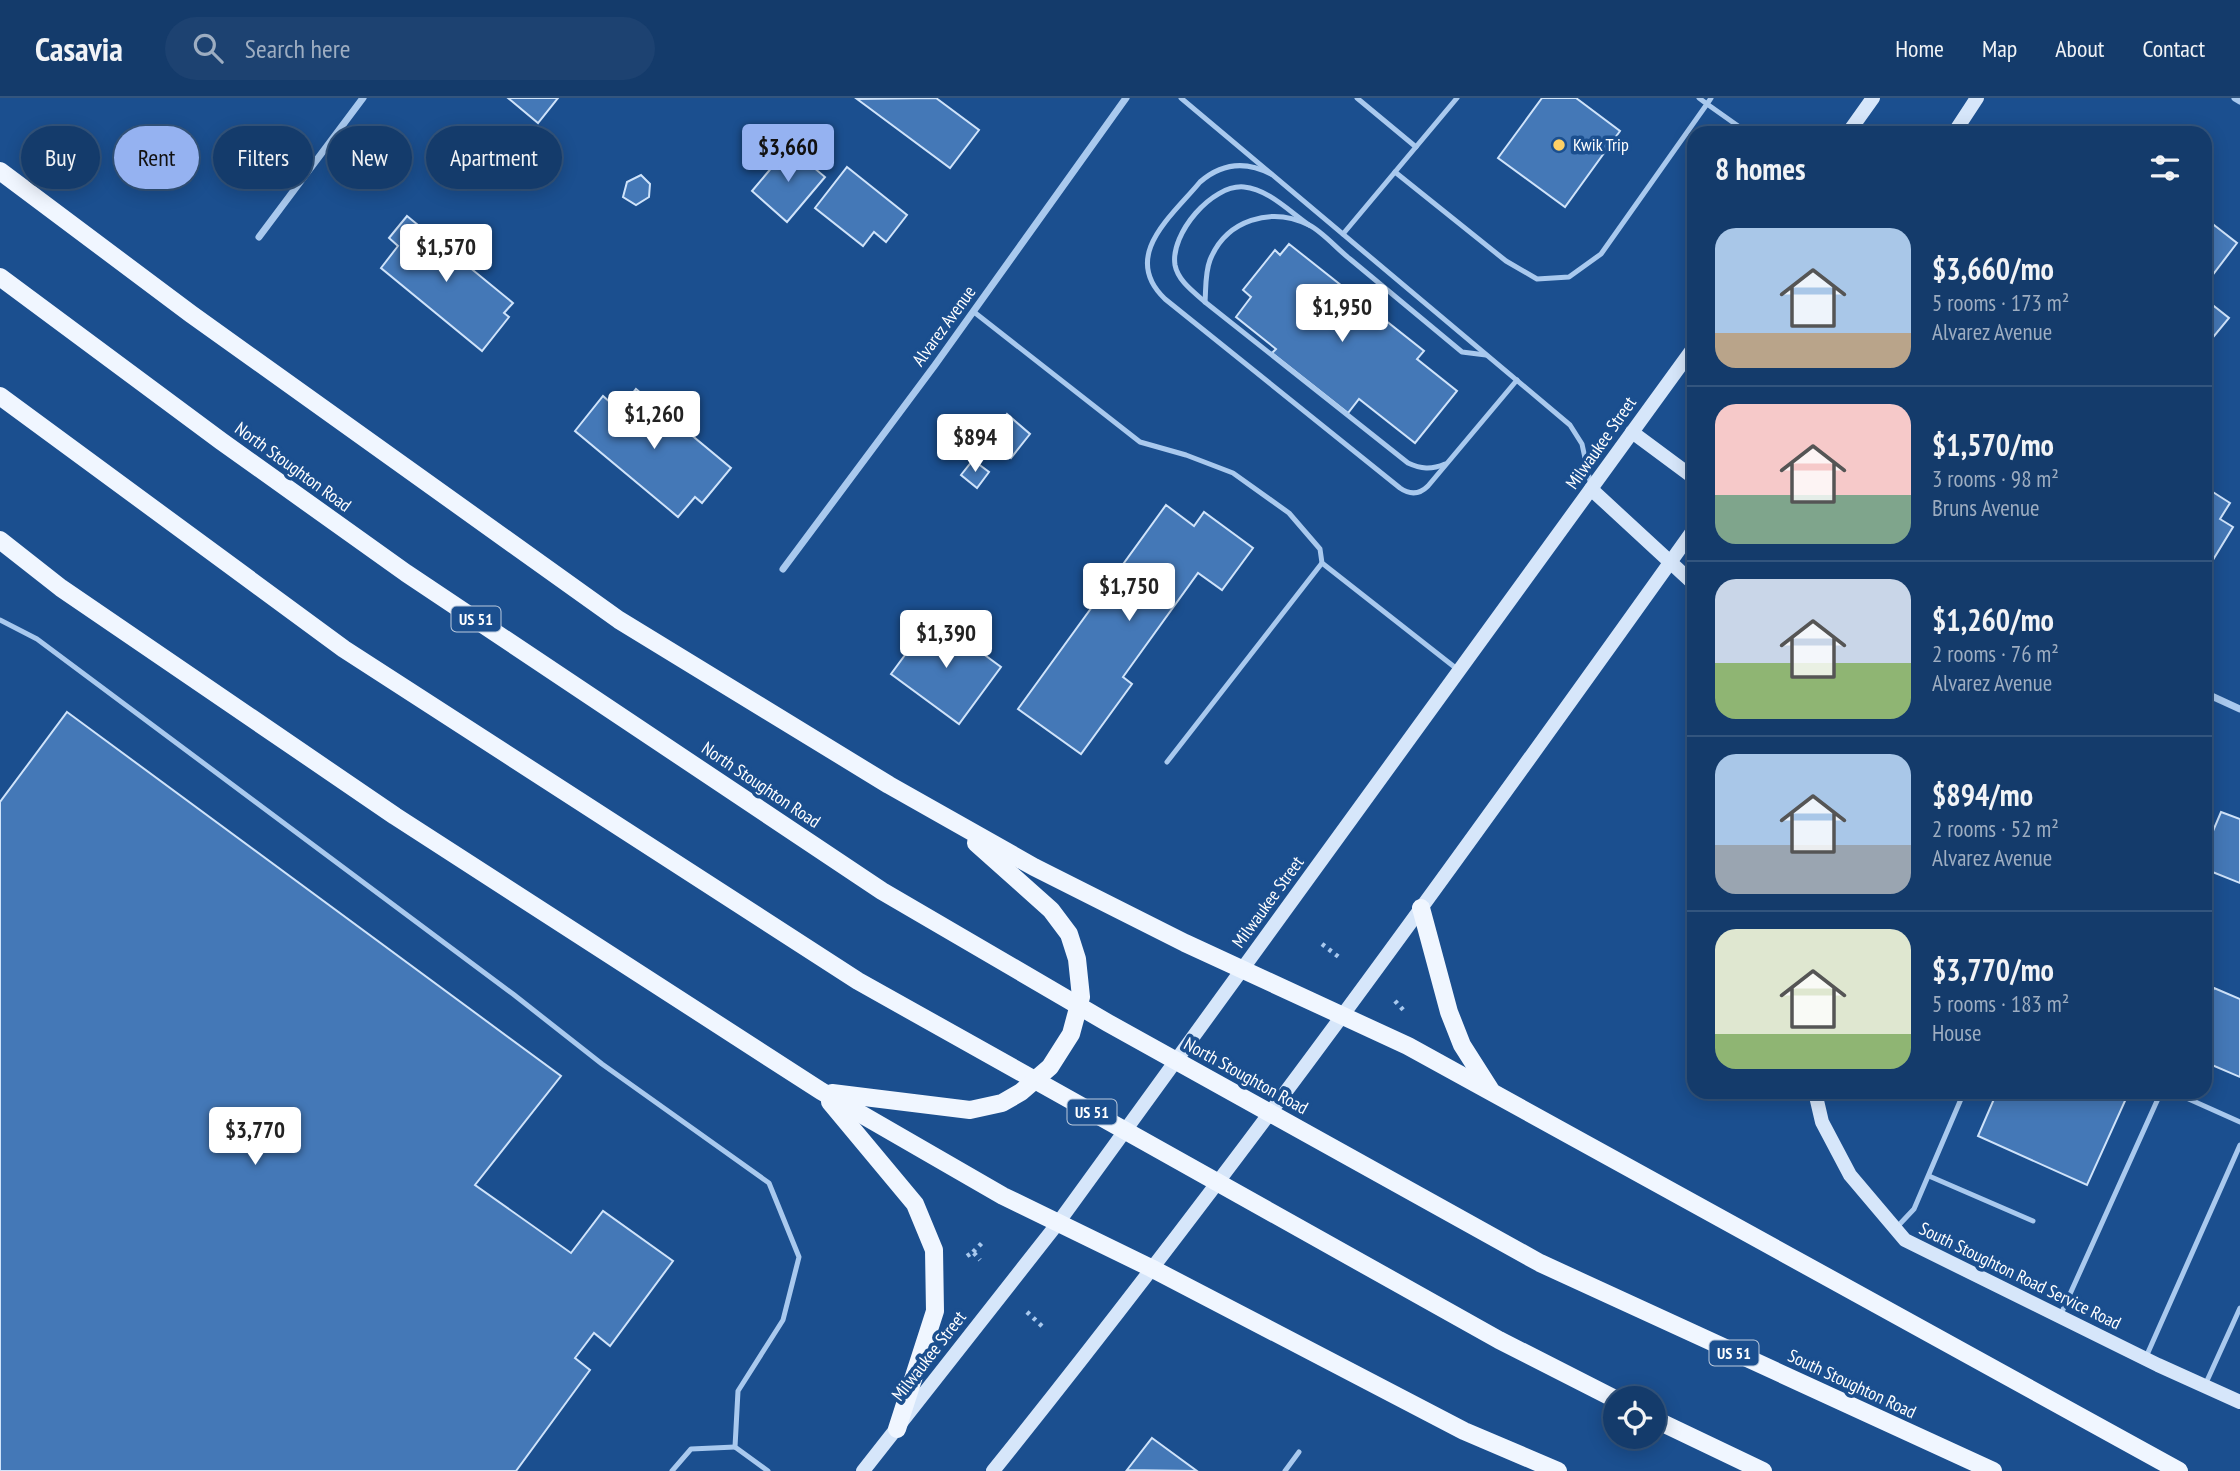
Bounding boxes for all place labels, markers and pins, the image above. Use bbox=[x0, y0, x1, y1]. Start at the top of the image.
pin: $3,660 bbox=[731, 125, 845, 184]
place label: Kwik Trip bbox=[1573, 133, 1629, 156]
marker: Kwik Trip bbox=[1551, 137, 1567, 153]
pin: $1,570 bbox=[389, 225, 503, 284]
pin: $1,950 bbox=[1285, 285, 1399, 344]
pin: $1,260 bbox=[597, 392, 711, 451]
pin: $894 bbox=[934, 414, 1016, 474]
pin: $1,750 bbox=[1072, 564, 1186, 623]
pin: $1,390 bbox=[889, 610, 1003, 670]
pin: $3,770 bbox=[198, 1108, 312, 1167]

